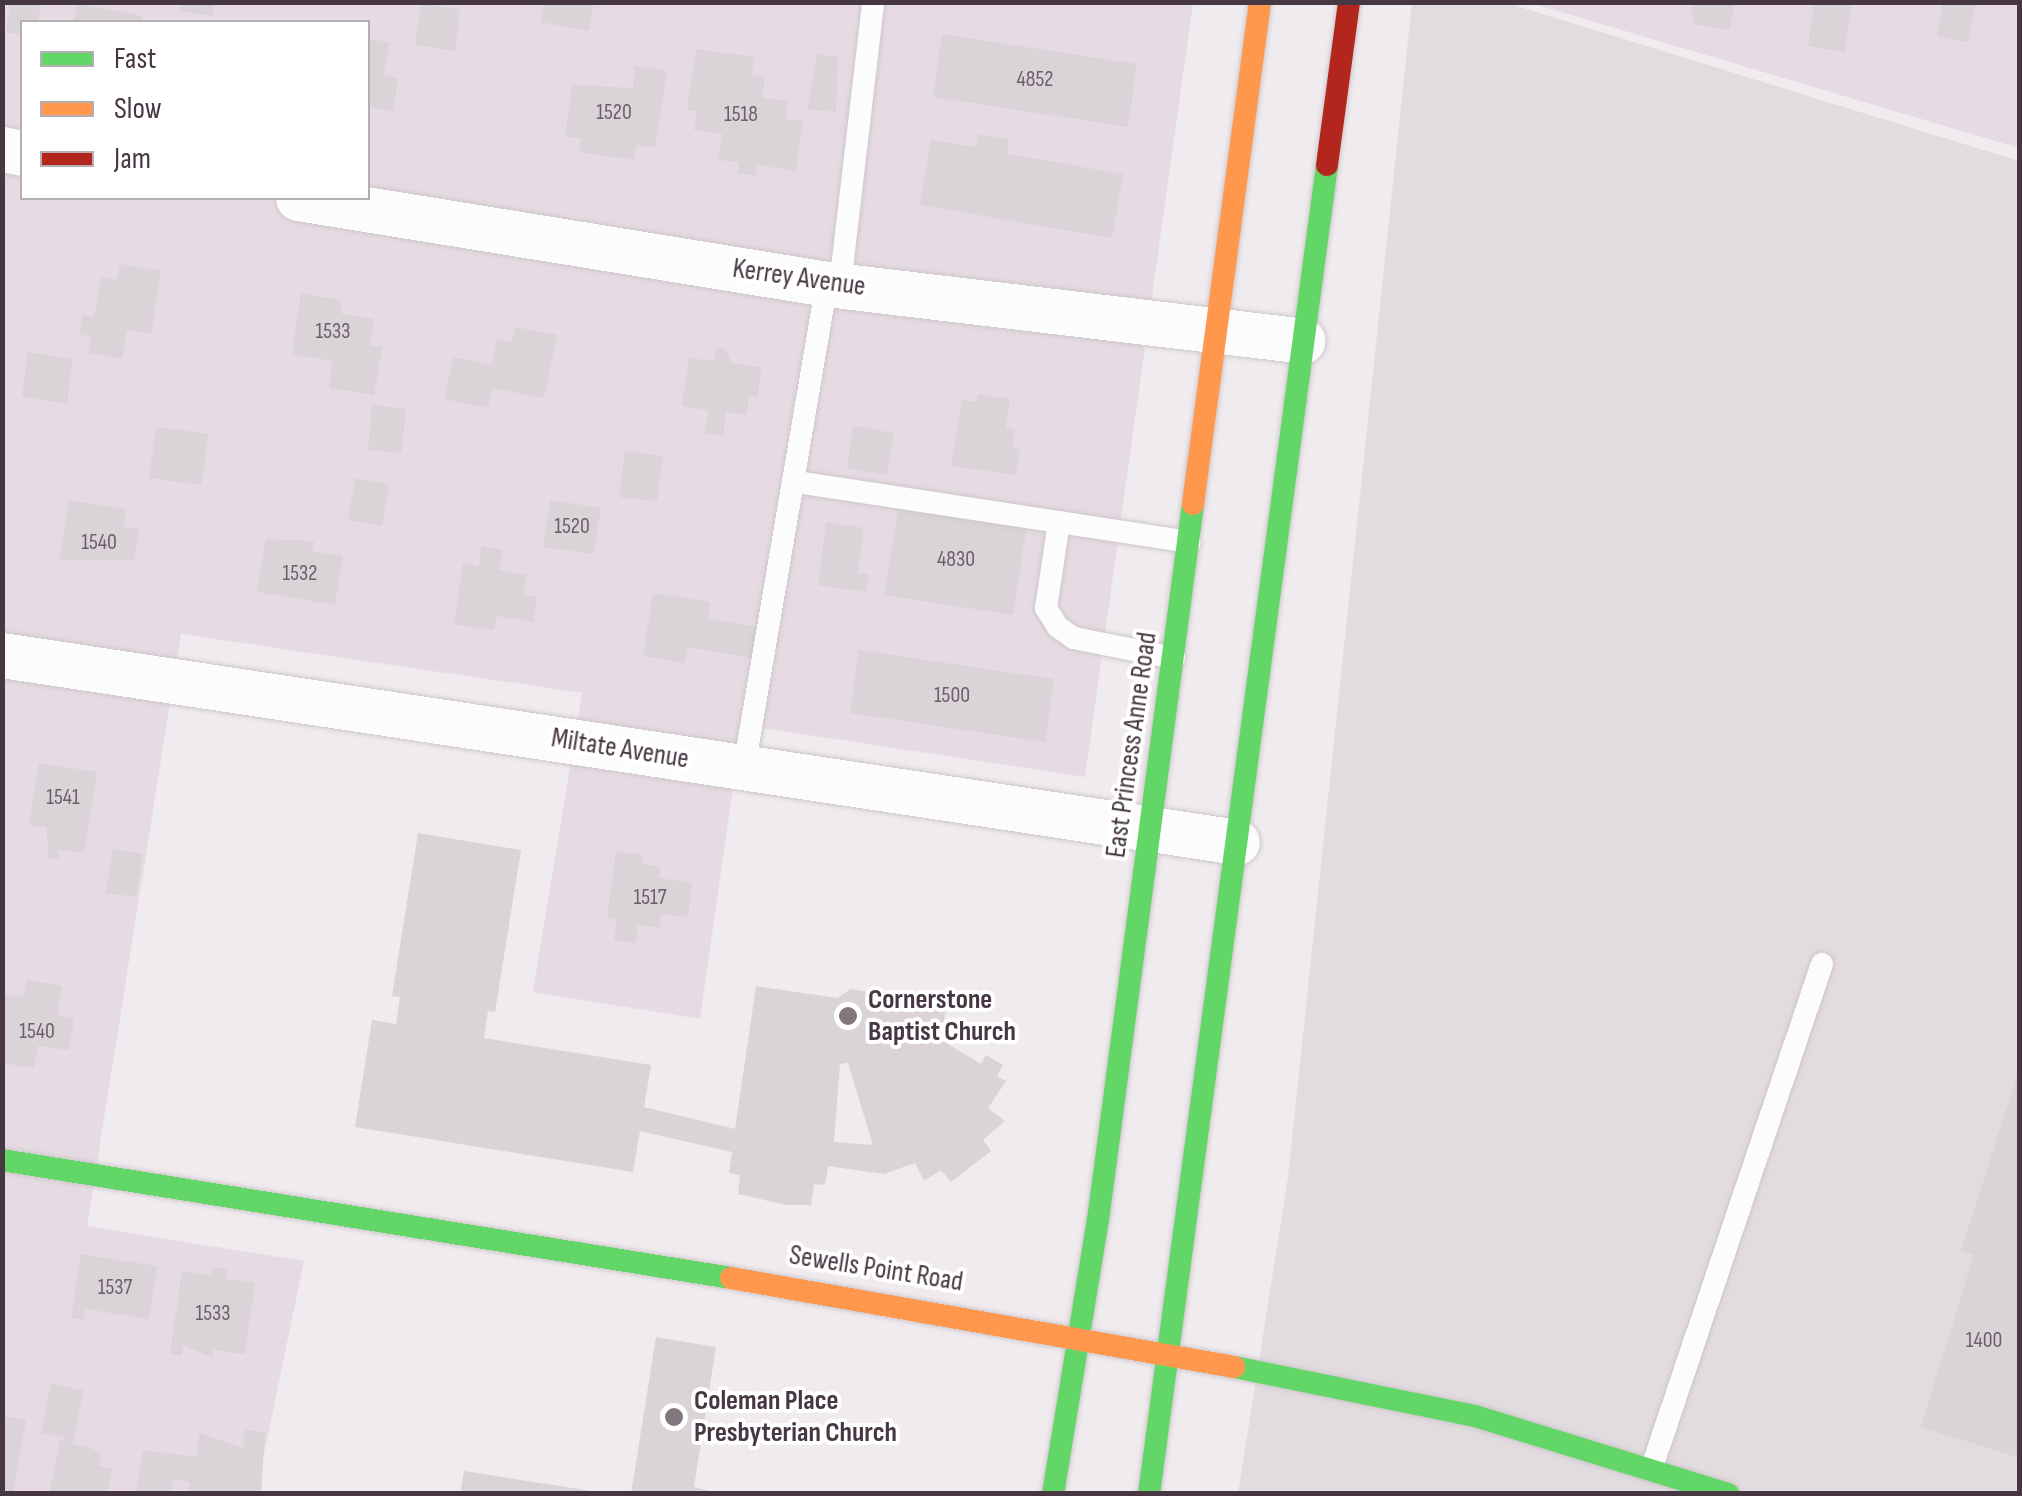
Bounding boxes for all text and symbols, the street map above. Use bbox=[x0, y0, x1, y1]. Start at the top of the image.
legend bbox=[20, 20, 370, 200]
text: Fast bbox=[114, 41, 156, 77]
house number: 4852 bbox=[1017, 67, 1053, 93]
text: Slow bbox=[114, 91, 162, 127]
house number: 1520 bbox=[596, 100, 632, 126]
house number: 1518 bbox=[724, 102, 758, 128]
text: Jam bbox=[114, 141, 151, 177]
street label: Kerrey Avenue bbox=[730, 252, 868, 304]
house number: 1533 bbox=[316, 319, 350, 345]
house number: 1520 bbox=[554, 514, 590, 540]
house number: 1540 bbox=[81, 530, 117, 556]
house number: 4830 bbox=[937, 547, 975, 573]
house number: 1532 bbox=[283, 561, 317, 587]
street label: East Princess Anne Road bbox=[1100, 630, 1164, 860]
house number: 1500 bbox=[934, 683, 970, 709]
street label: Miltate Avenue bbox=[549, 722, 691, 776]
house number: 1541 bbox=[46, 785, 80, 811]
house number: 1517 bbox=[634, 885, 666, 911]
place label: Cornerstone Baptist Church bbox=[868, 983, 1016, 1049]
marker: Cornerstone Baptist Church bbox=[837, 1005, 859, 1027]
house number: 1540 bbox=[19, 1019, 55, 1045]
street label: Sewells Point Road bbox=[787, 1239, 965, 1299]
house number: 1537 bbox=[98, 1275, 132, 1301]
house number: 1533 bbox=[196, 1301, 230, 1327]
house number: 1400 bbox=[1966, 1328, 2002, 1354]
place label: Coleman Place Presbyterian Church bbox=[694, 1384, 897, 1450]
marker: Coleman Place Presbyterian Church bbox=[663, 1406, 685, 1428]

